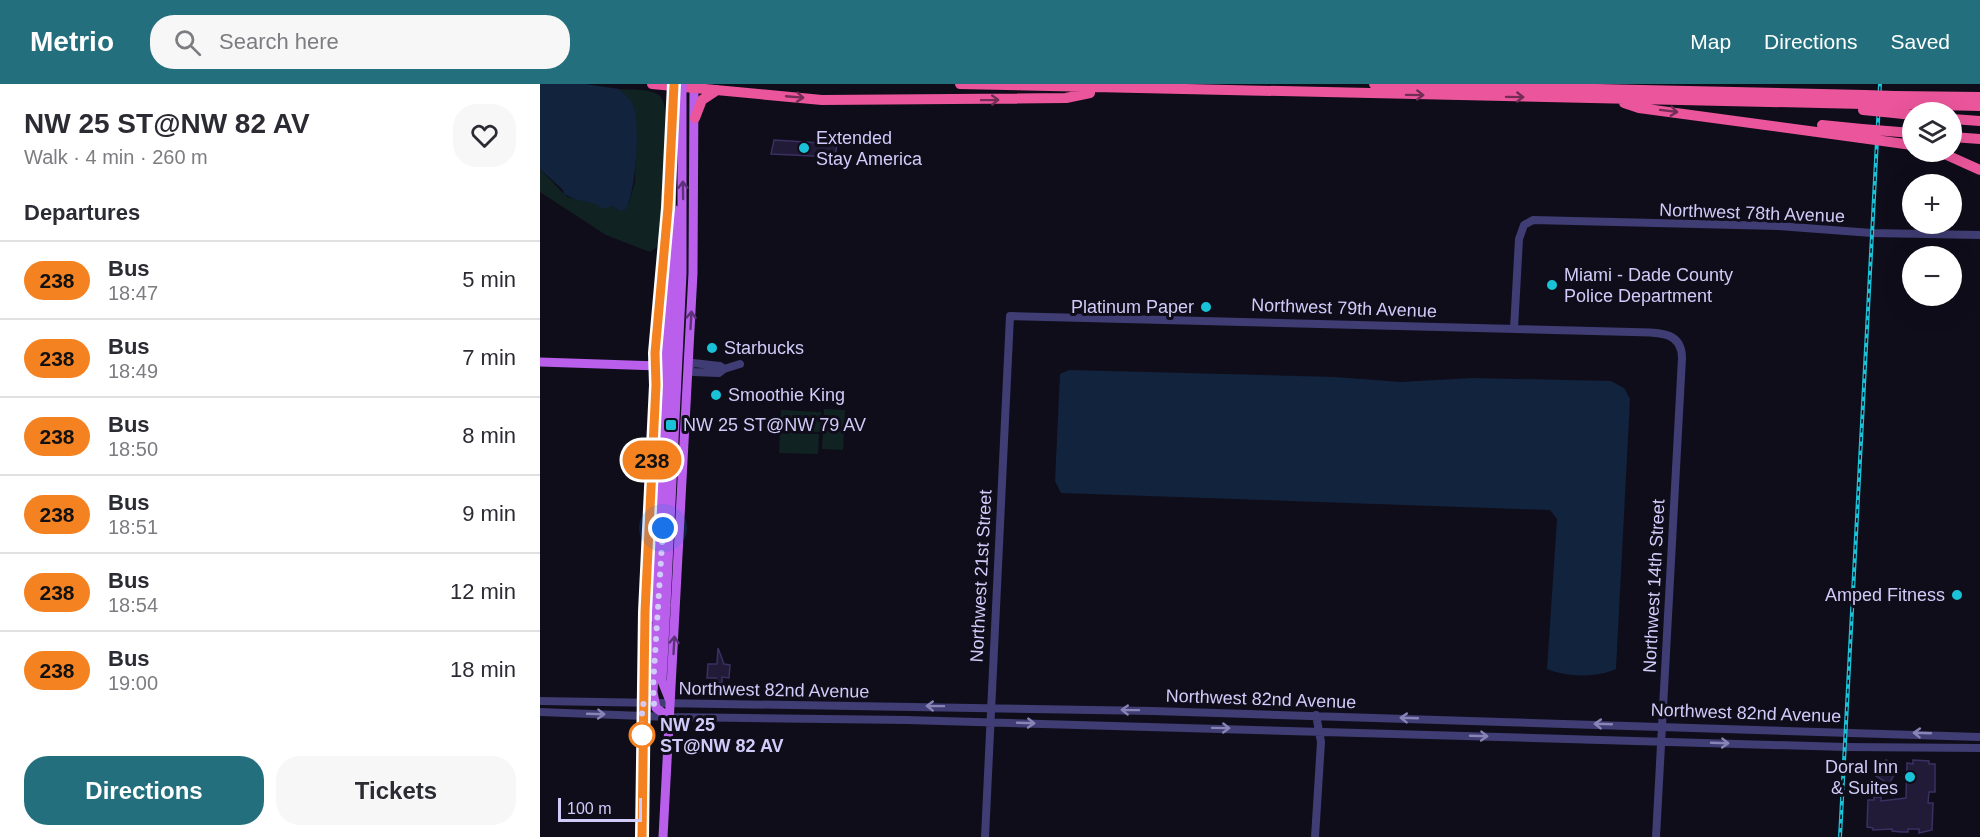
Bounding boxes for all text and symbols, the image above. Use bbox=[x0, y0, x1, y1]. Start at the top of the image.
search box bbox=[150, 15, 570, 69]
text: Metrio bbox=[30, 26, 114, 57]
icon: search bbox=[171, 26, 204, 59]
text: Search here bbox=[219, 29, 339, 54]
text: Map bbox=[1690, 30, 1731, 53]
text: Directions bbox=[1764, 30, 1857, 53]
text: Saved bbox=[1890, 30, 1950, 53]
one-way arrow bbox=[1404, 89, 1424, 101]
one-way arrow bbox=[1504, 91, 1524, 103]
one-way arrow bbox=[784, 92, 804, 103]
one-way arrow bbox=[979, 94, 999, 106]
map controls bbox=[1902, 102, 1962, 306]
button: layers bbox=[1902, 102, 1962, 162]
button: heart bbox=[453, 104, 516, 167]
one-way arrow bbox=[1659, 106, 1678, 117]
text: NW 25 ST@NW 82 AV bbox=[24, 108, 310, 139]
place label: Extended Stay America bbox=[816, 128, 923, 169]
marker: Extended Stay America bbox=[797, 141, 811, 155]
text: Walk · 4 min · 260 m bbox=[24, 146, 208, 168]
button: + bbox=[1902, 174, 1962, 234]
one-way arrow bbox=[677, 180, 689, 200]
text: Departures bbox=[24, 200, 140, 225]
street label: Northwest 78th Avenue bbox=[1659, 200, 1845, 226]
button: − bbox=[1902, 246, 1962, 306]
text: Bus bbox=[108, 256, 150, 281]
place label: Miami - Dade County Police Department bbox=[1564, 265, 1733, 306]
text: 5 min bbox=[462, 267, 516, 292]
text: 238 bbox=[39, 269, 75, 292]
marker: Miami - Dade County Police Department bbox=[1545, 278, 1559, 292]
text: 18:47 bbox=[108, 282, 158, 304]
street label: Northwest 79th Avenue bbox=[1251, 295, 1437, 321]
place label: Platinum Paper bbox=[1071, 297, 1194, 317]
marker: Platinum Paper bbox=[1199, 300, 1213, 314]
one-way arrow bbox=[686, 311, 697, 331]
text: Bus bbox=[108, 334, 150, 359]
place label: Starbucks bbox=[724, 338, 804, 358]
marker: Starbucks bbox=[705, 341, 719, 355]
text: 7 min bbox=[462, 345, 516, 370]
text: 238 bbox=[39, 347, 75, 370]
text: 18:49 bbox=[108, 360, 158, 382]
place label: Smoothie King bbox=[728, 385, 845, 405]
marker: Smoothie King bbox=[709, 388, 723, 402]
text: Bus bbox=[108, 412, 150, 437]
place label: NW 25 ST@NW 79 AV bbox=[683, 415, 866, 435]
marker: NW 25 ST@NW 79 AV bbox=[664, 418, 678, 432]
text: 8 min bbox=[462, 423, 516, 448]
text: 238 bbox=[39, 425, 75, 448]
text: 18:50 bbox=[108, 438, 158, 460]
line badge: 238 bbox=[618, 440, 686, 479]
text: 238 bbox=[634, 449, 670, 472]
street label: Northwest 21st Street bbox=[966, 489, 996, 663]
text: Bus bbox=[108, 490, 150, 515]
street label: Northwest 14th Street bbox=[1639, 499, 1669, 673]
text: 9 min bbox=[462, 501, 516, 526]
text: 238 bbox=[39, 503, 75, 526]
your location bbox=[648, 513, 678, 543]
text: 18:51 bbox=[108, 516, 158, 538]
text: Bus bbox=[108, 568, 150, 593]
text: 12 min bbox=[450, 579, 516, 604]
text: 238 bbox=[39, 581, 75, 604]
place label: Amped Fitness bbox=[1825, 585, 1945, 605]
marker: Amped Fitness bbox=[1950, 588, 1964, 602]
text: 18:54 bbox=[108, 594, 158, 616]
one-way arrow bbox=[669, 635, 680, 655]
text: Bus bbox=[108, 646, 150, 671]
text: 18 min bbox=[450, 657, 516, 682]
text: 238 bbox=[39, 659, 75, 682]
text: 19:00 bbox=[108, 672, 158, 694]
street label: Northwest 82nd Avenue bbox=[678, 678, 870, 702]
street label: Northwest 82nd Avenue bbox=[1165, 686, 1357, 712]
street label: Northwest 82nd Avenue bbox=[1650, 700, 1842, 726]
one-way arrow bbox=[925, 701, 945, 712]
one-way arrow bbox=[1120, 704, 1140, 716]
one-way arrow bbox=[585, 708, 605, 720]
one-way arrow bbox=[1399, 712, 1419, 723]
place label: NW 25 ST@NW 82 AV bbox=[660, 715, 784, 756]
one-way arrow bbox=[1015, 718, 1035, 729]
one-way arrow bbox=[1594, 718, 1614, 729]
marker: NW 25 ST@NW 82 AV bbox=[629, 722, 655, 748]
one-way arrow bbox=[1210, 723, 1230, 734]
one-way arrow bbox=[1912, 728, 1932, 739]
one-way arrow bbox=[1468, 730, 1488, 741]
one-way arrow bbox=[1709, 737, 1729, 749]
button: Directions bbox=[24, 756, 264, 825]
button: Tickets bbox=[276, 756, 516, 825]
place label: Doral Inn & Suites bbox=[1825, 757, 1898, 798]
marker: Doral Inn & Suites bbox=[1903, 770, 1917, 784]
scale bar bbox=[558, 795, 642, 822]
text: 100 m bbox=[567, 800, 611, 817]

